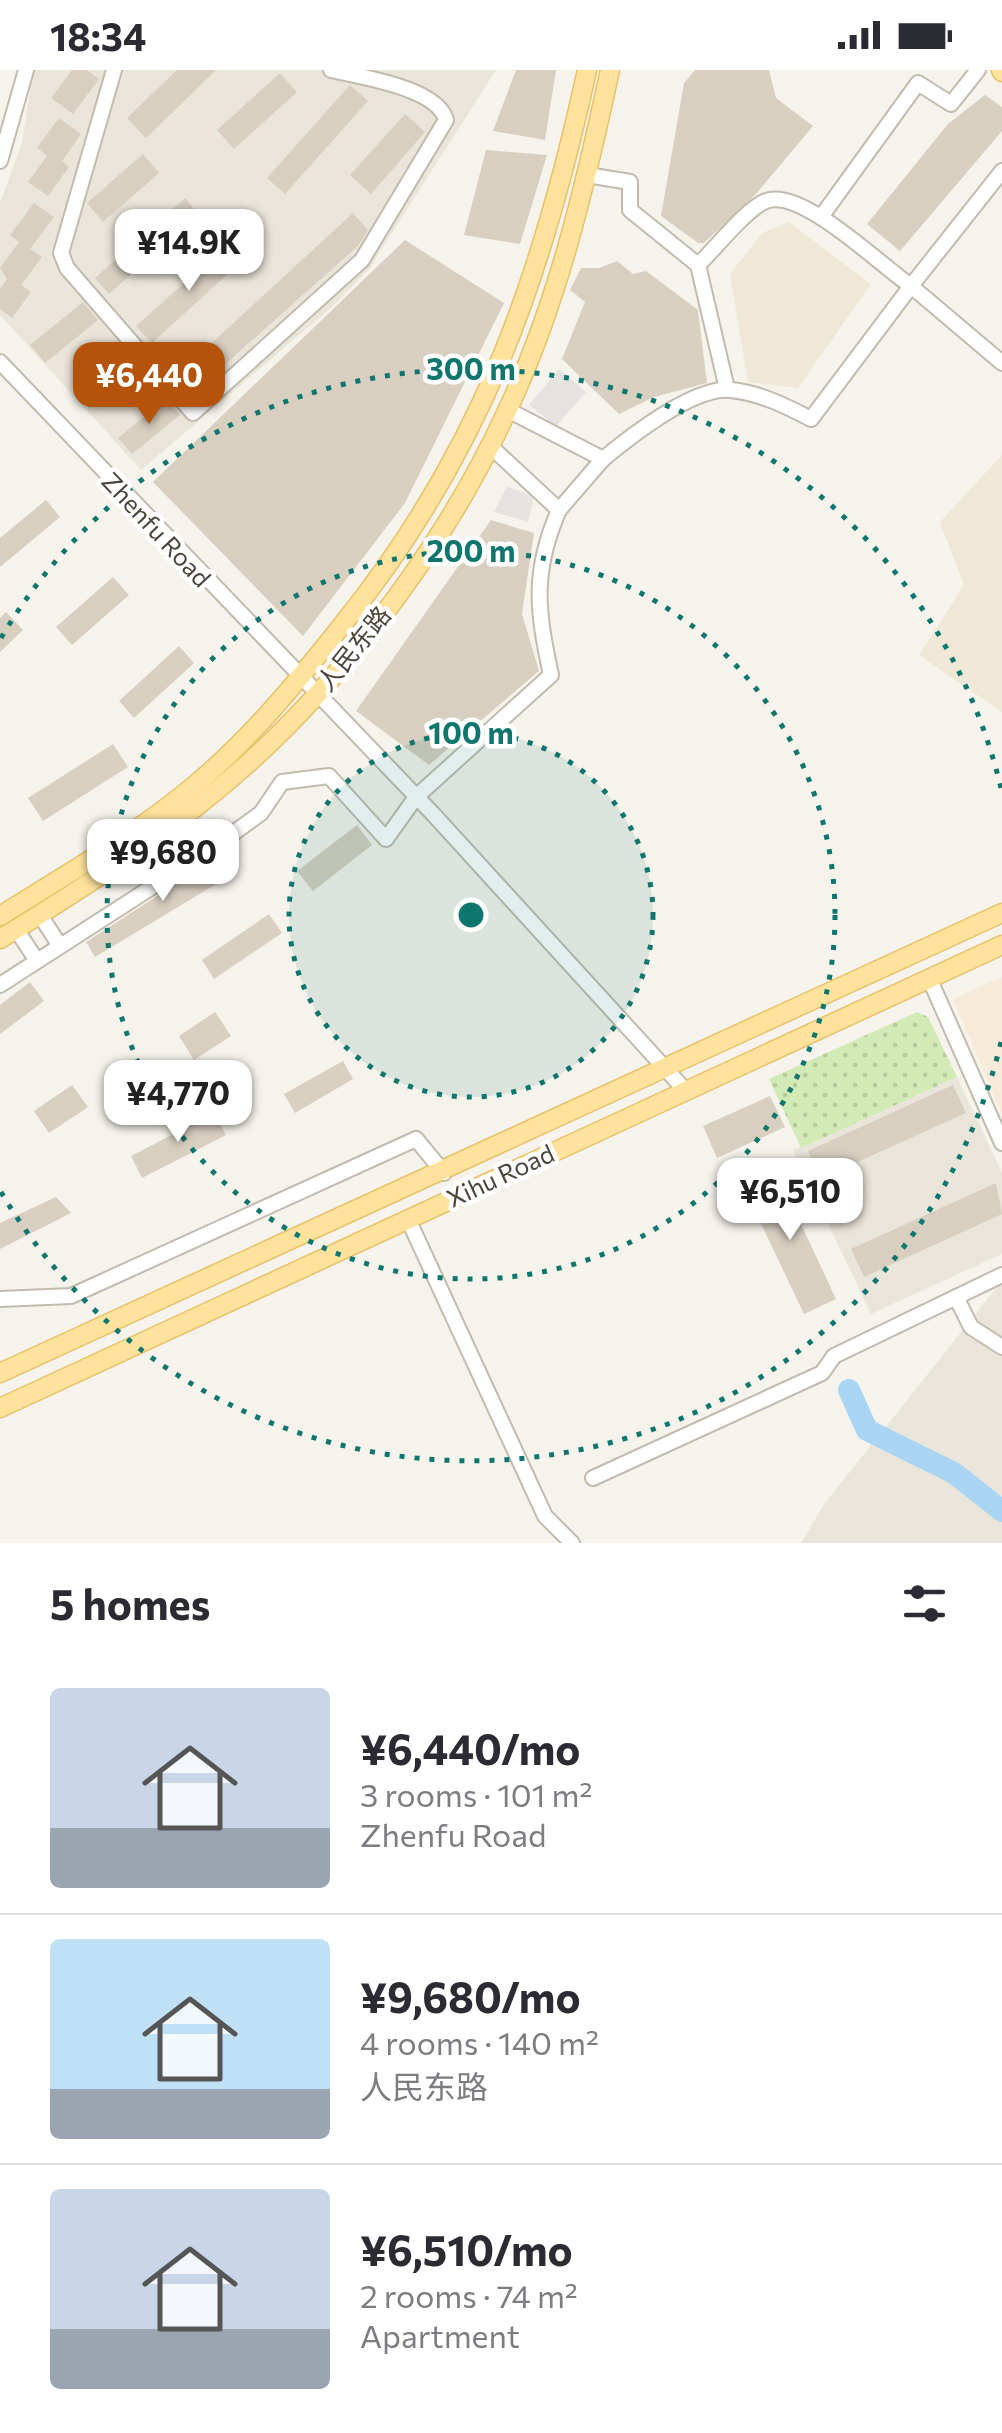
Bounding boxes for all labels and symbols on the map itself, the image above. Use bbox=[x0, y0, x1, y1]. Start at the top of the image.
pin: ¥14.9K bbox=[108, 209, 270, 294]
pin: ¥6,440 bbox=[68, 342, 230, 427]
text: 300 m bbox=[426, 349, 516, 386]
street label: Zhenfu Road bbox=[96, 466, 218, 592]
text: 200 m bbox=[427, 531, 515, 568]
street label: 人民东路 bbox=[310, 600, 396, 696]
text: 100 m bbox=[428, 713, 514, 750]
pin: ¥9,680 bbox=[82, 819, 244, 904]
centre of rings bbox=[453, 897, 489, 933]
pin: ¥4,770 bbox=[97, 1060, 259, 1145]
street label: Xihu Road bbox=[442, 1137, 558, 1213]
pin: ¥6,510 bbox=[709, 1158, 871, 1243]

